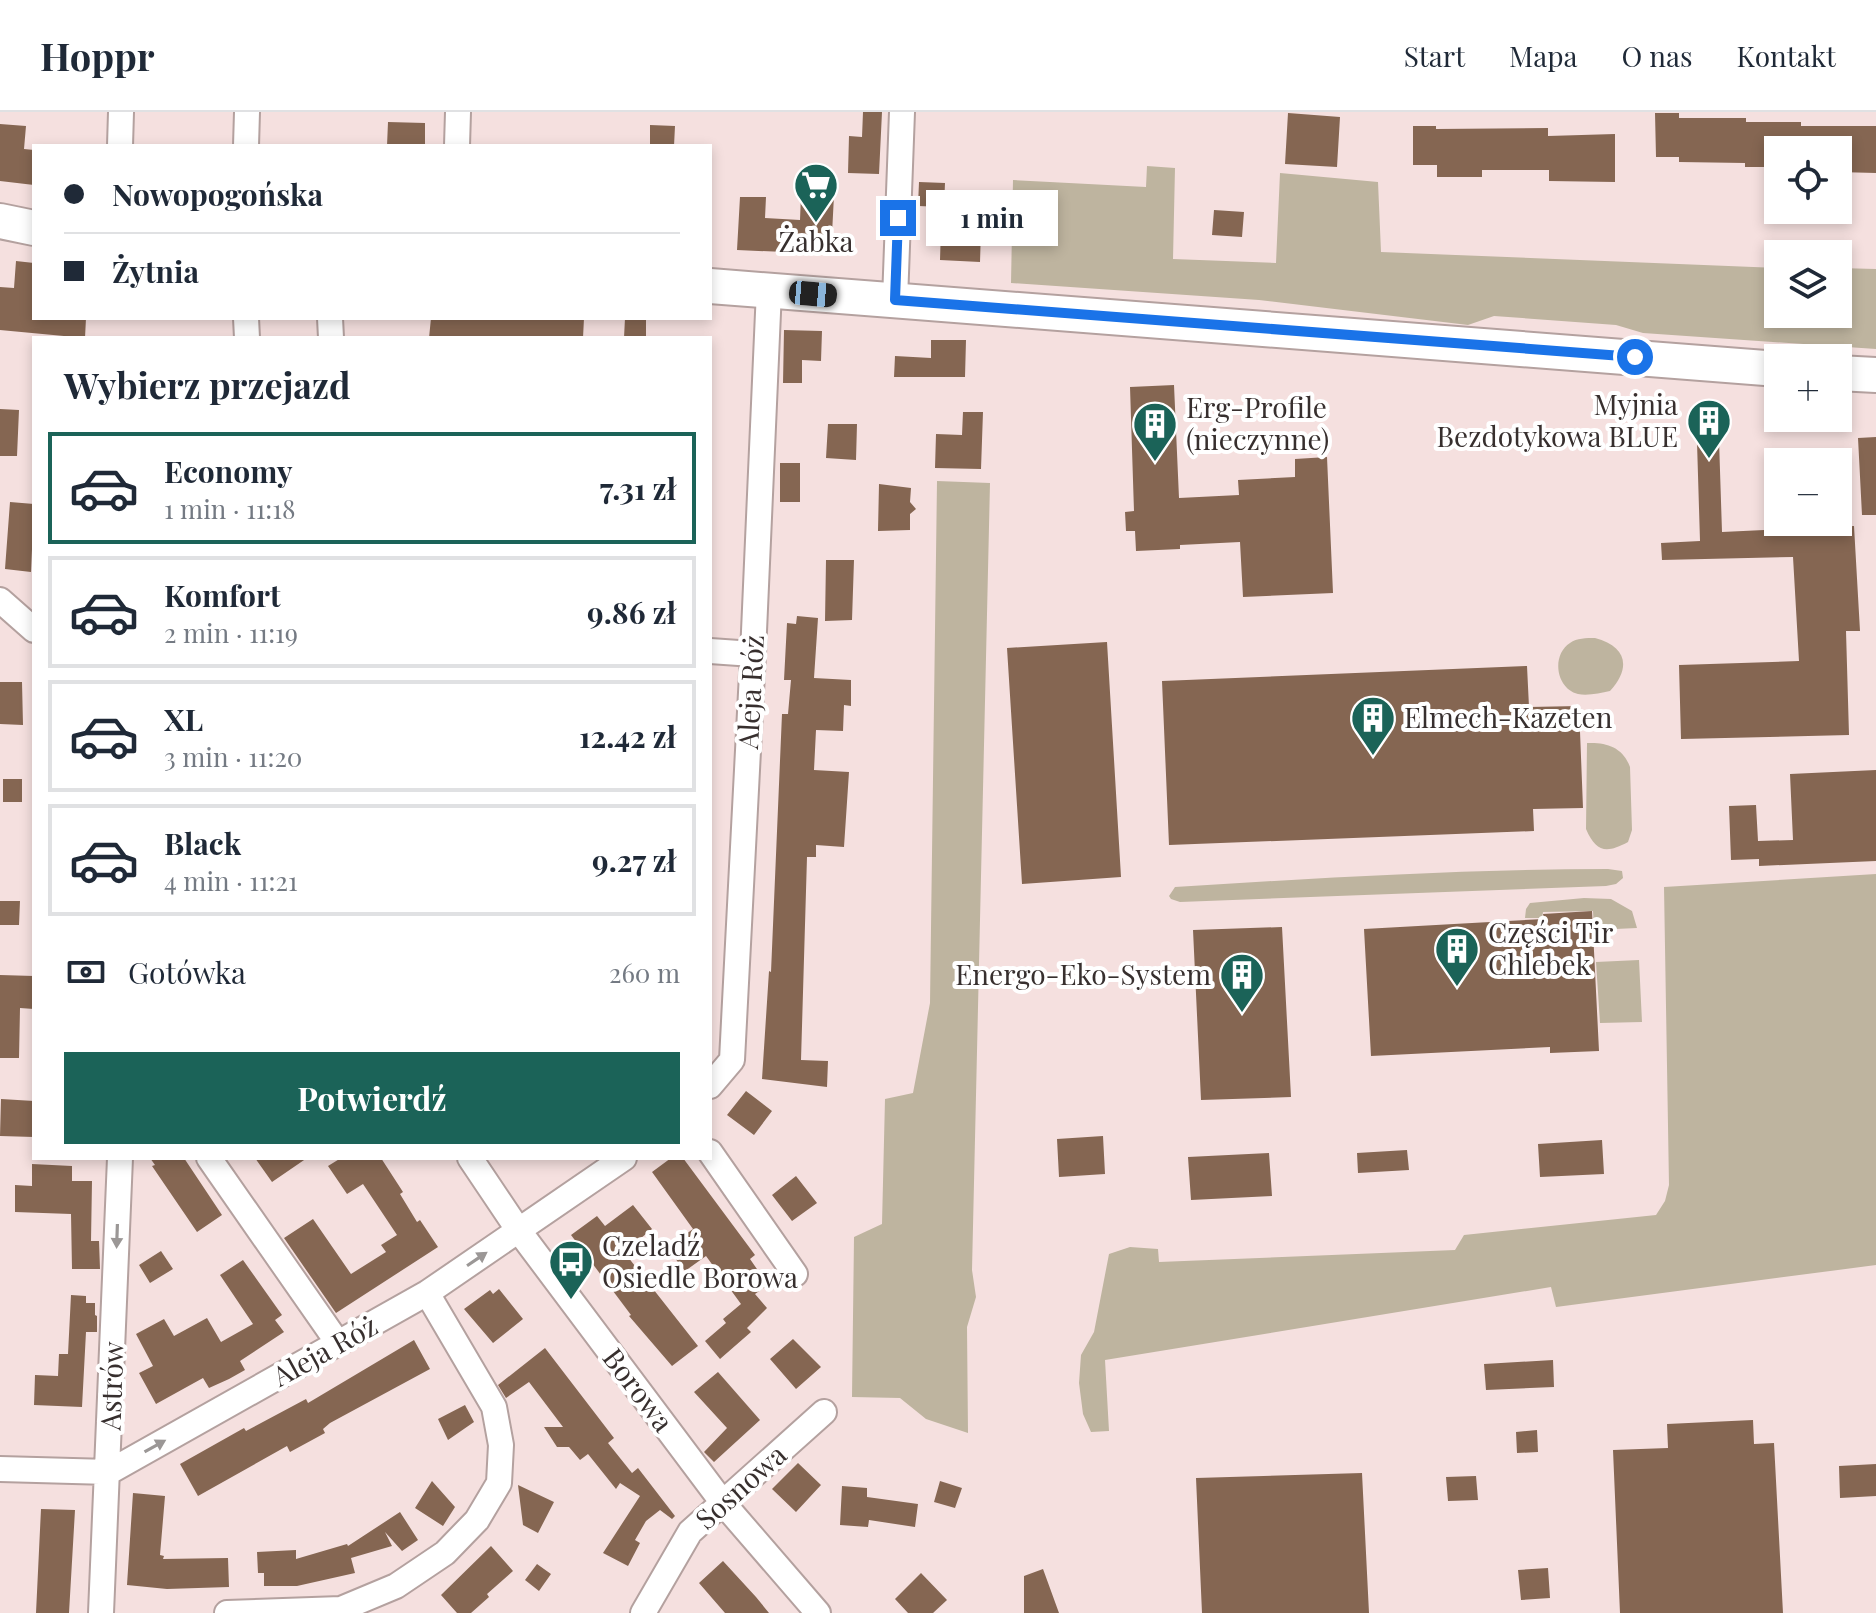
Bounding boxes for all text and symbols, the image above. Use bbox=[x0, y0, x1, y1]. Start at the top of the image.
text: Hoppr bbox=[40, 30, 155, 81]
text: Start bbox=[1404, 37, 1465, 74]
text: Mapa bbox=[1509, 37, 1578, 74]
text: O nas bbox=[1622, 37, 1692, 74]
text: Kontakt bbox=[1736, 37, 1836, 74]
map controls bbox=[1764, 136, 1852, 536]
button: locate bbox=[1764, 136, 1852, 224]
supermarket icon: Żabka bbox=[792, 161, 840, 224]
text: Nowopogońska bbox=[112, 174, 323, 214]
callout: 1 min bbox=[926, 190, 1058, 246]
route end bbox=[880, 200, 916, 236]
text: 1 min bbox=[960, 200, 1024, 235]
place label: Żabka bbox=[778, 222, 854, 259]
button: layers bbox=[1764, 240, 1852, 328]
text: Żytnia bbox=[112, 251, 199, 291]
car bbox=[788, 280, 838, 308]
route start bbox=[1617, 339, 1653, 375]
button: + bbox=[1764, 344, 1852, 432]
text: Wybierz przejazd bbox=[64, 360, 351, 408]
place label: Myjnia Bezdotykowa BLUE bbox=[1437, 385, 1678, 454]
place label: Erg-Profile (nieczynne) bbox=[1186, 388, 1329, 457]
building icon: Myjnia Bezdotykowa BLUE bbox=[1685, 397, 1733, 460]
building icon: Erg-Profile (nieczynne) bbox=[1131, 400, 1179, 463]
button: − bbox=[1764, 448, 1852, 536]
text: Economy bbox=[164, 451, 293, 491]
icon: car bbox=[68, 452, 140, 524]
text: 7.31 zł bbox=[600, 468, 676, 508]
text: 1 min · 11:18 bbox=[164, 491, 295, 526]
text: Komfort bbox=[164, 575, 281, 615]
icon: car bbox=[68, 576, 140, 648]
text: 9.86 zł bbox=[587, 592, 676, 632]
text: 2 min · 11:19 bbox=[164, 615, 298, 650]
street label: Aleja Róż bbox=[728, 634, 771, 751]
building icon: Elmech-Kazeten bbox=[1349, 694, 1397, 757]
place label: Elmech-Kazeten bbox=[1404, 698, 1613, 735]
text: XL bbox=[164, 699, 203, 739]
icon: car bbox=[68, 700, 140, 772]
text: 12.42 zł bbox=[579, 716, 676, 756]
text: 3 min · 11:20 bbox=[164, 739, 302, 774]
text: Black bbox=[164, 823, 241, 863]
icon: car bbox=[68, 824, 140, 896]
text: 9.27 zł bbox=[592, 840, 676, 880]
text: 4 min · 11:21 bbox=[164, 863, 298, 898]
place label: Części Tir Chlebek bbox=[1488, 913, 1614, 982]
building icon: Części Tir Chlebek bbox=[1433, 925, 1481, 988]
icon: cash bbox=[64, 950, 108, 994]
building icon: Energo-Eko-System bbox=[1218, 951, 1266, 1014]
text: Gotówka bbox=[128, 952, 246, 992]
text: 260 m bbox=[609, 955, 680, 990]
place label: Energo-Eko-System bbox=[955, 955, 1211, 992]
button: Potwierdź bbox=[64, 1052, 680, 1144]
one-way arrow bbox=[111, 1224, 124, 1249]
place label: Czeladź Osiedle Borowa bbox=[602, 1226, 798, 1295]
bus stop icon: Czeladź Osiedle Borowa bbox=[547, 1238, 595, 1301]
one-way arrow bbox=[466, 1252, 487, 1267]
street label: Aleja Róż bbox=[264, 1306, 383, 1394]
street label: Borowa bbox=[596, 1340, 683, 1438]
street label: Astrów bbox=[90, 1341, 131, 1432]
street label: Sosnowa bbox=[687, 1435, 793, 1536]
one-way arrow bbox=[144, 1439, 166, 1453]

